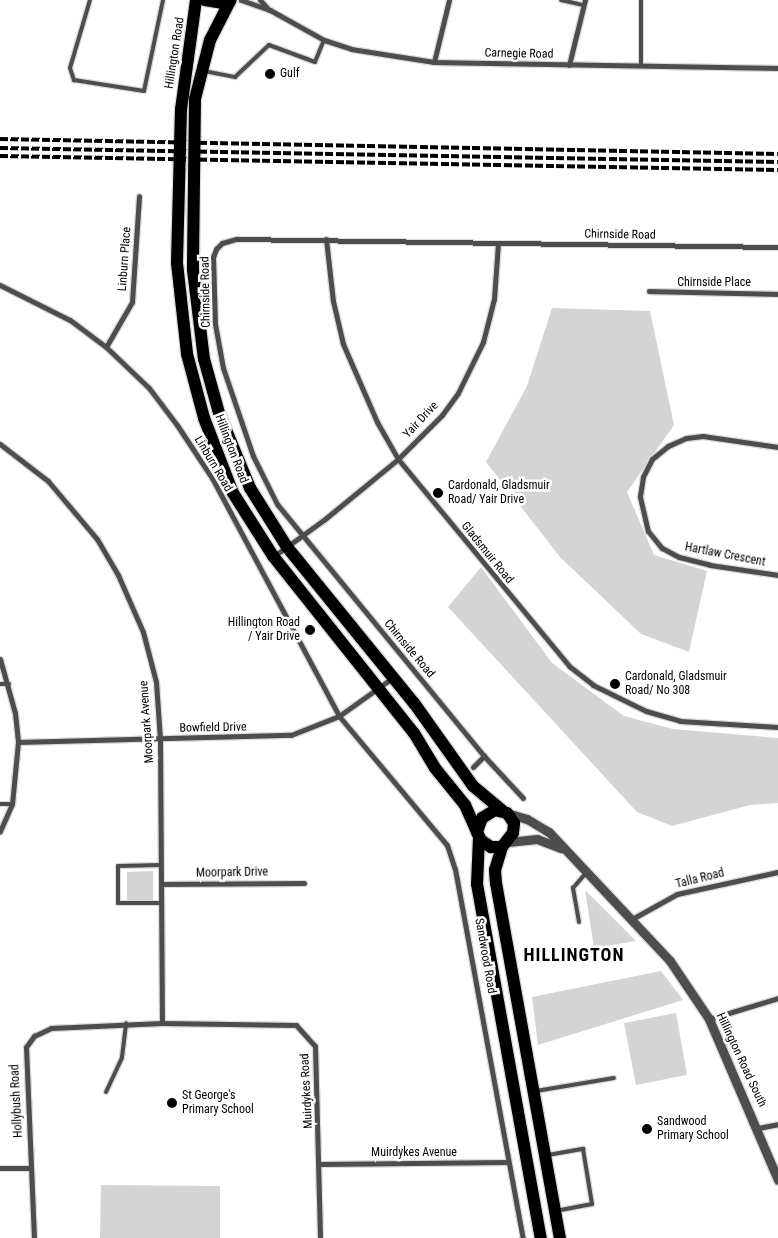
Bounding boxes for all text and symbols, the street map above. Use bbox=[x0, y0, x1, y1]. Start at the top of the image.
street label: Hillington Road bbox=[162, 16, 188, 90]
street label: Carnegie Road bbox=[484, 46, 554, 62]
place label: Gulf bbox=[280, 67, 299, 81]
marker: Gulf bbox=[264, 68, 276, 80]
street label: Linburn Place bbox=[116, 226, 134, 292]
street label: Chirnside Road bbox=[584, 227, 656, 243]
street label: Chirnside Road bbox=[198, 256, 214, 328]
street label: Chirnside Place bbox=[677, 276, 751, 290]
street label: Yair Drive bbox=[400, 399, 442, 441]
street label: Hillington Road bbox=[211, 413, 251, 485]
street label: Linburn Road bbox=[191, 434, 235, 494]
place label: Cardonald, Gladsmuir Road/ Yair Drive bbox=[448, 479, 550, 507]
marker: Cardonald, Gladsmuir Road/ Yair Drive bbox=[432, 487, 444, 499]
street label: Gladsmuir Road bbox=[458, 519, 516, 587]
street label: Hartlaw Crescent bbox=[684, 540, 766, 570]
place label: Hillington Road / Yair Drive bbox=[228, 616, 300, 644]
street label: Chirnside Road bbox=[381, 617, 437, 681]
marker: Hillington Road / Yair Drive bbox=[304, 624, 316, 636]
place label: Cardonald, Gladsmuir Road/ No 308 bbox=[625, 670, 727, 698]
marker: Cardonald, Gladsmuir Road/ No 308 bbox=[609, 678, 621, 690]
street label: Moorpark Avenue bbox=[137, 680, 157, 764]
street label: Bowfield Drive bbox=[179, 720, 247, 736]
street label: Moorpark Drive bbox=[196, 865, 268, 881]
street label: Talla Road bbox=[674, 866, 726, 892]
street label: Sandwood Road bbox=[471, 917, 499, 995]
district label: HILLINGTON bbox=[522, 944, 626, 966]
street label: Hillington Road South bbox=[713, 1011, 769, 1109]
street label: Muirdykes Road bbox=[298, 1053, 316, 1129]
street label: Hollybush Road bbox=[8, 1064, 26, 1138]
place label: St George's Primary School bbox=[182, 1089, 254, 1117]
marker: St George's Primary School bbox=[166, 1097, 178, 1109]
place label: Sandwood Primary School bbox=[657, 1115, 729, 1143]
marker: Sandwood Primary School bbox=[641, 1123, 653, 1135]
street label: Muirdykes Avenue bbox=[371, 1146, 457, 1160]

